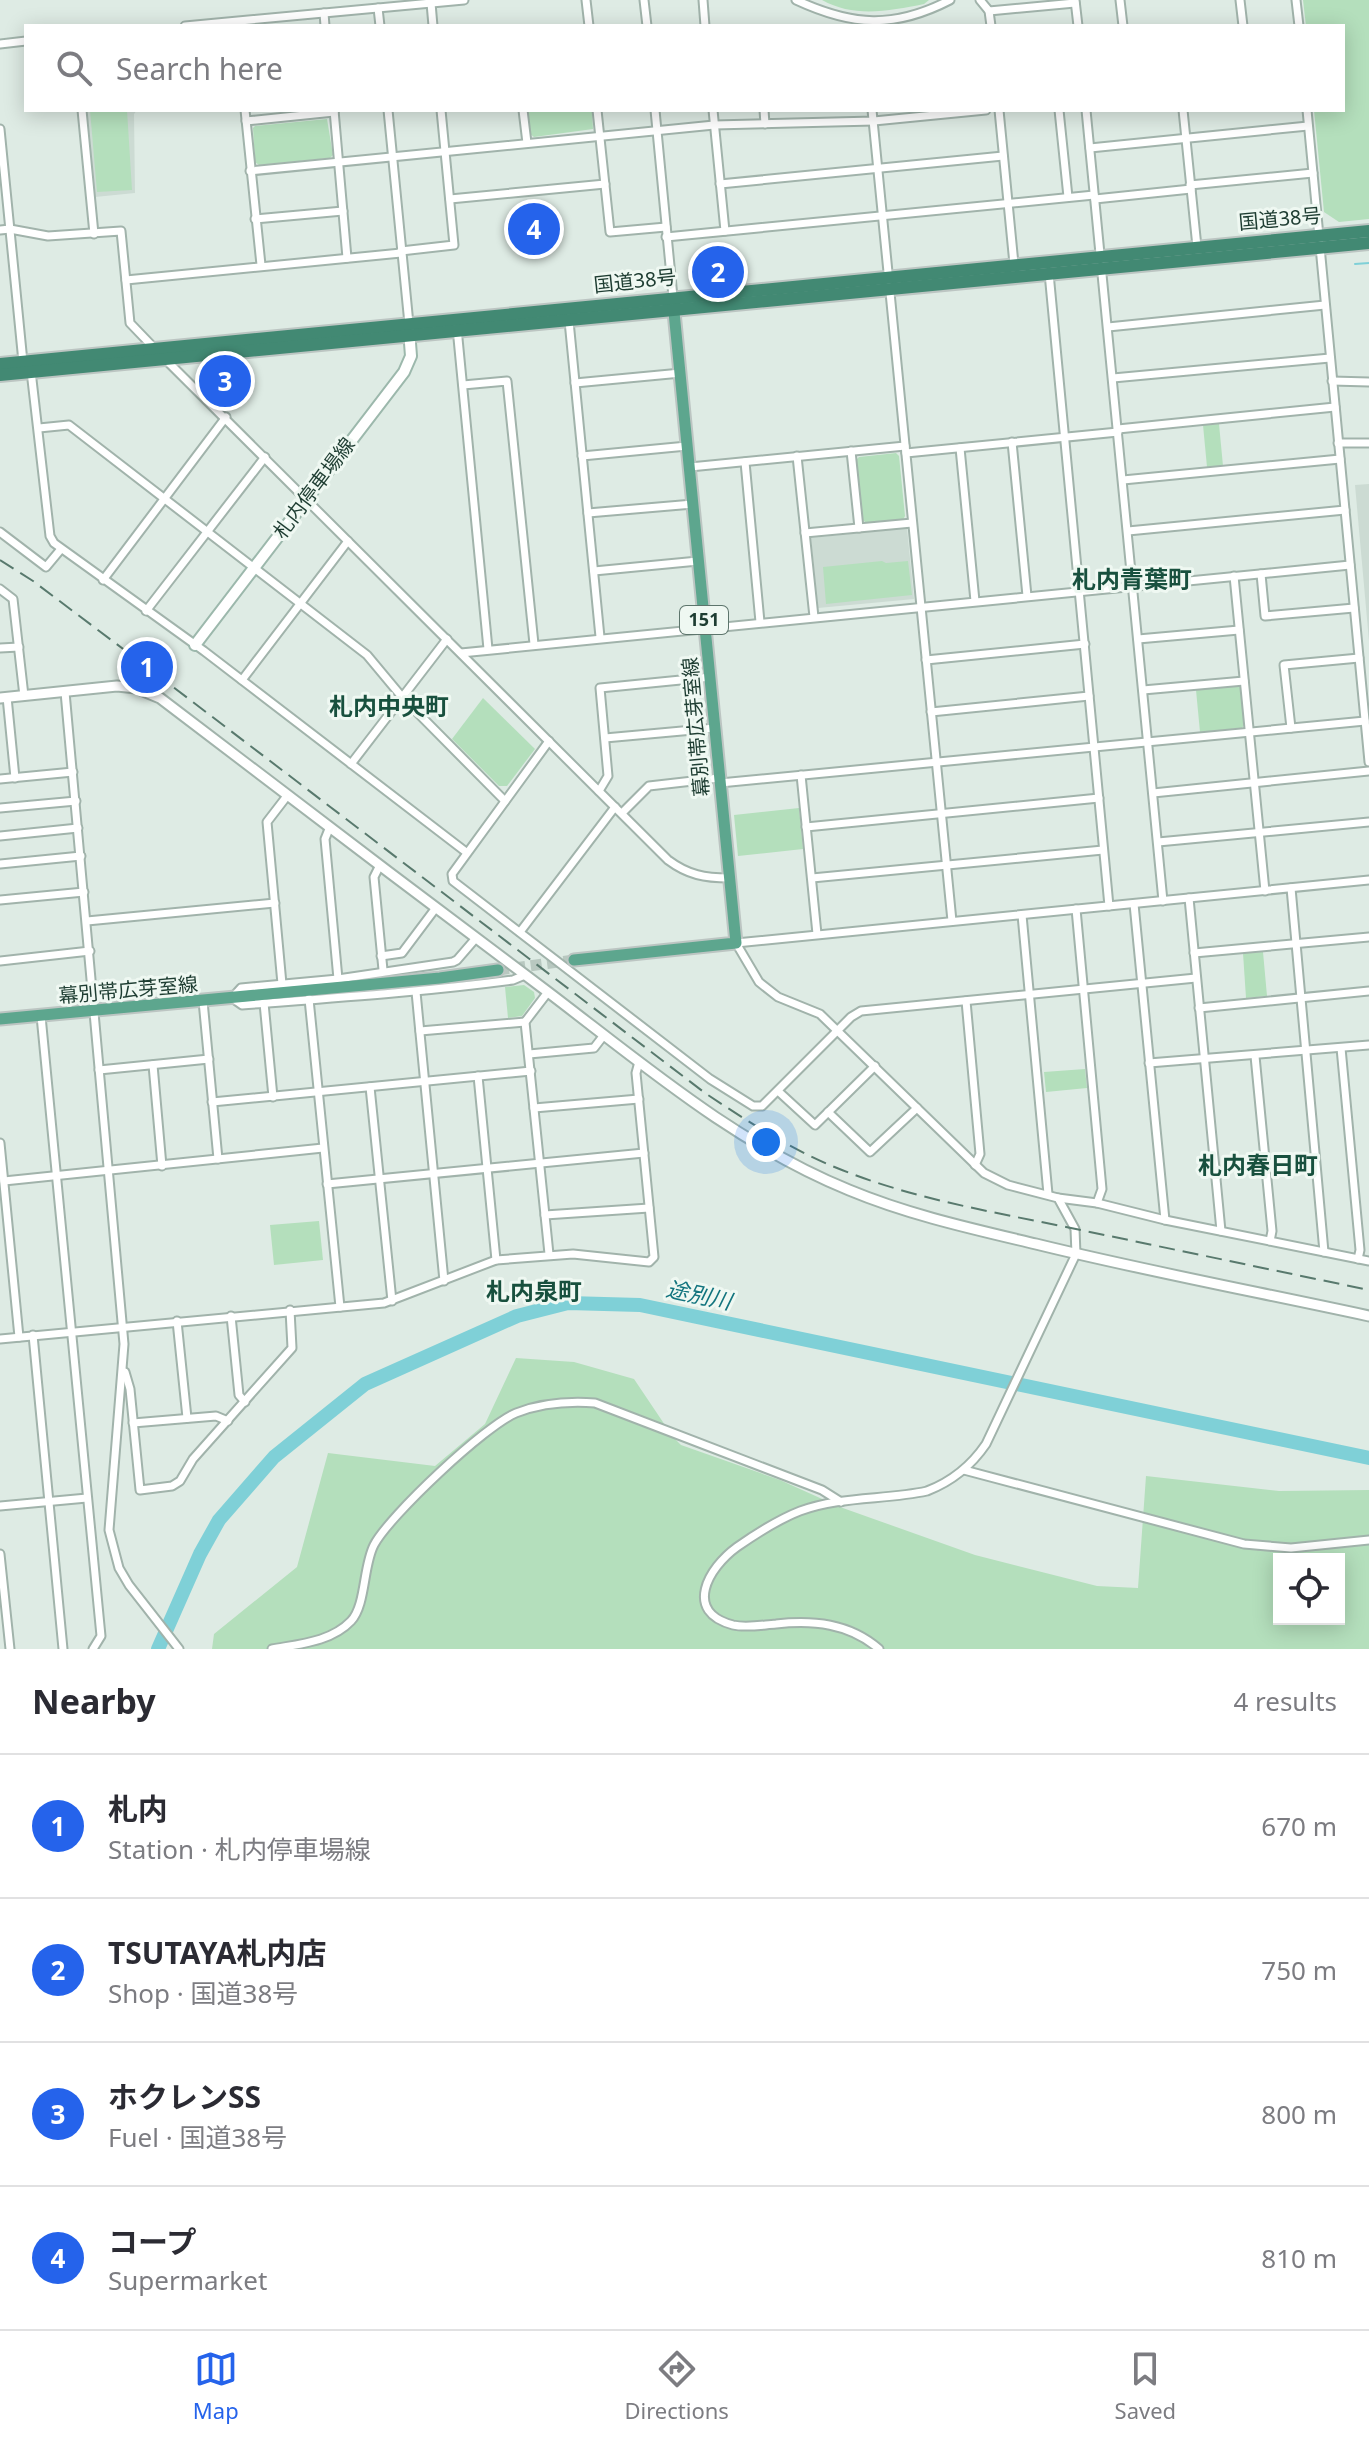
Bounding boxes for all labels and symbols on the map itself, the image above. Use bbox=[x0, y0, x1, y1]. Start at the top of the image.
pin: 4 bbox=[508, 199, 560, 259]
street label: 国道38号 bbox=[1237, 201, 1322, 236]
pin: 2 bbox=[692, 242, 744, 302]
street label: 国道38号 bbox=[592, 263, 678, 298]
pin: 3 bbox=[199, 351, 251, 411]
street label: 札内停車場線 bbox=[267, 432, 360, 544]
district label: 札内青葉町 bbox=[1072, 562, 1192, 595]
road number: 151 bbox=[680, 606, 728, 634]
pin: 1 bbox=[121, 637, 173, 697]
street label: 幕別帯広芽室線 bbox=[676, 656, 715, 798]
district label: 札内中央町 bbox=[329, 689, 449, 722]
street label: 幕別帯広芽室線 bbox=[57, 970, 199, 1009]
your location bbox=[746, 1122, 786, 1162]
district label: 札内春日町 bbox=[1198, 1148, 1318, 1181]
water label: 途別川 bbox=[664, 1272, 737, 1316]
district label: 札内泉町 bbox=[486, 1274, 582, 1307]

